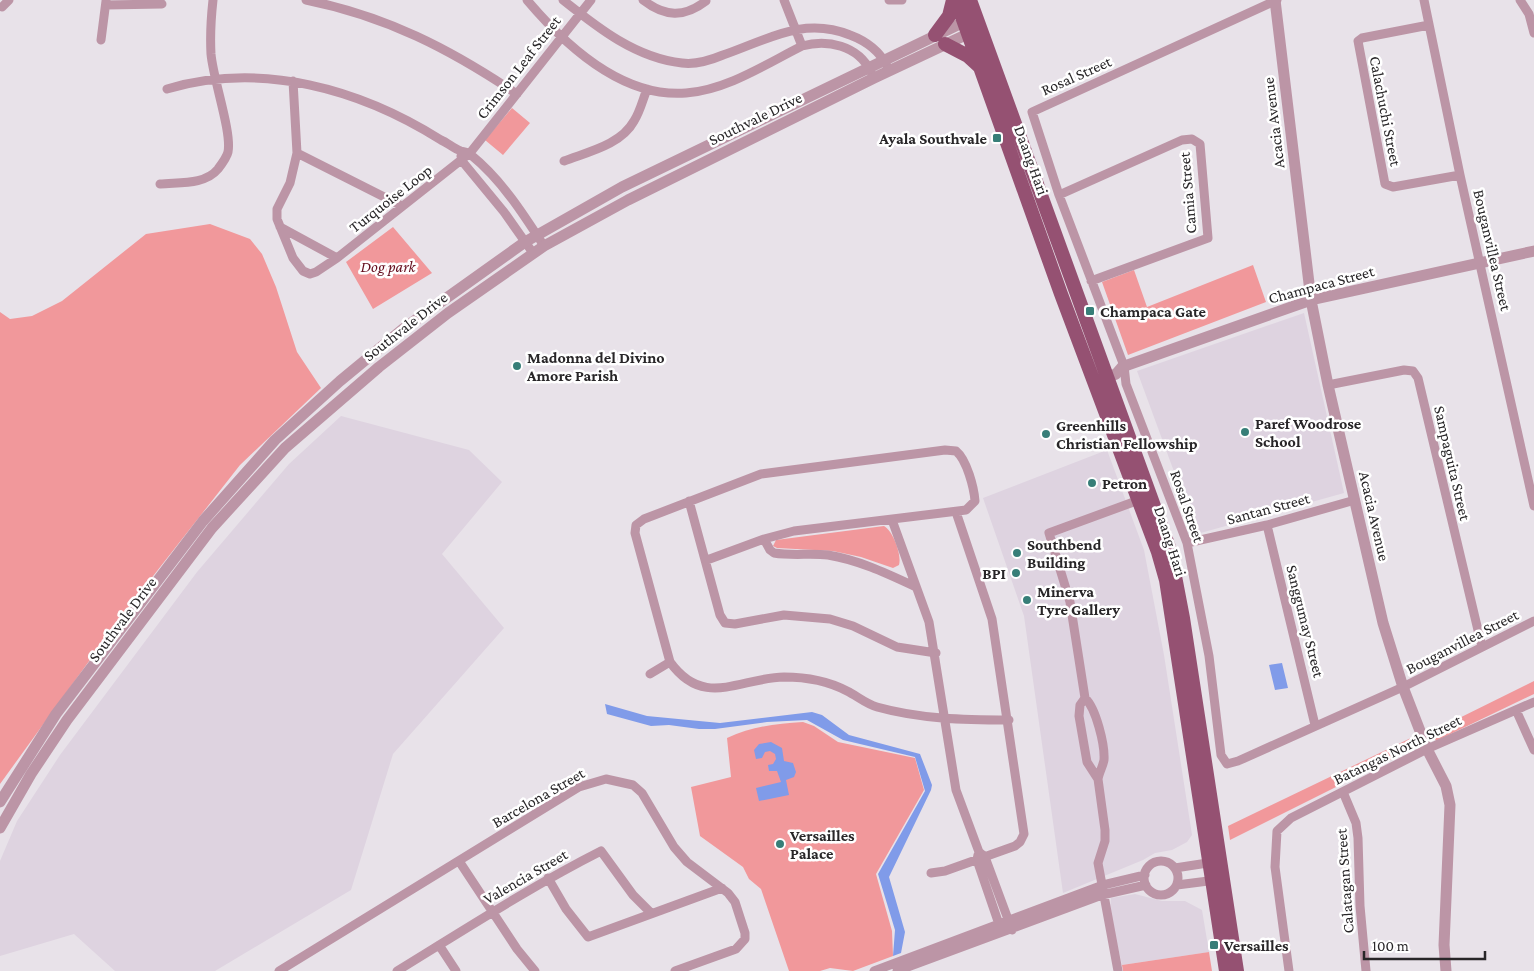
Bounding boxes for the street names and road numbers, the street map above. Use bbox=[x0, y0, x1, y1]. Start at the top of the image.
street label: Crimson Leaf Street bbox=[473, 12, 564, 122]
street label: Rosal Street bbox=[1038, 52, 1115, 98]
street label: Calachuchi Street bbox=[1366, 55, 1405, 168]
street label: Acacia Avenue bbox=[1259, 76, 1288, 169]
street label: Southvale Drive bbox=[706, 89, 805, 148]
street label: Daang Hari bbox=[1010, 123, 1052, 198]
street label: Camia Street bbox=[1175, 151, 1200, 234]
street label: Turquoise Loop bbox=[346, 161, 435, 237]
street label: Bouganvillea Street bbox=[1469, 188, 1515, 313]
street label: Champaca Street bbox=[1266, 262, 1377, 308]
street label: Southvale Drive bbox=[360, 288, 451, 364]
street label: Sampaguita Street bbox=[1430, 404, 1474, 523]
street label: Rosal Street bbox=[1167, 468, 1208, 545]
street label: Acacia Avenue bbox=[1356, 470, 1393, 563]
street label: Santan Street bbox=[1225, 489, 1312, 528]
street label: Daang Hari bbox=[1150, 504, 1190, 579]
street label: Sanggumay Street bbox=[1282, 563, 1328, 680]
street label: Southvale Drive bbox=[85, 574, 160, 665]
street label: Bouganvillea Street bbox=[1403, 605, 1522, 678]
street label: Batangas North Street bbox=[1331, 711, 1465, 789]
street label: Barcelona Street bbox=[489, 764, 588, 831]
street label: Calatagan Street bbox=[1332, 827, 1358, 934]
street label: Valencia Street bbox=[480, 845, 571, 907]

